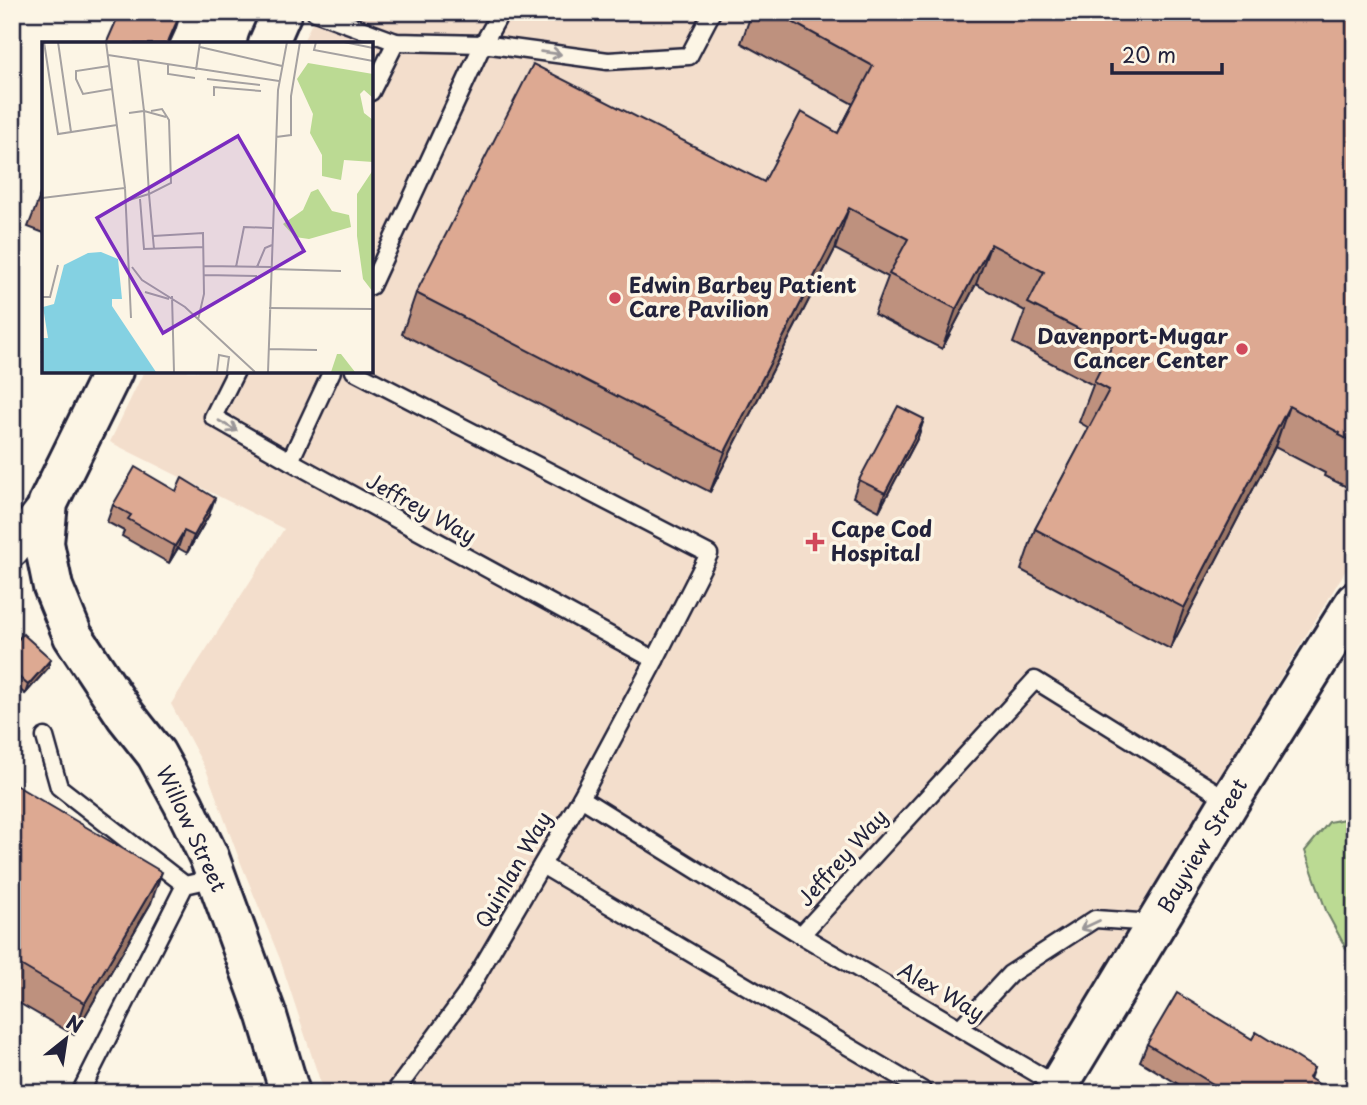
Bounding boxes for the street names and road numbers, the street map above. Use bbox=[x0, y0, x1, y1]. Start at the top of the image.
street label: Jeffrey Way bbox=[361, 464, 483, 551]
street label: Willow Street bbox=[149, 760, 236, 897]
street label: Bayview Street bbox=[1148, 771, 1254, 919]
street label: Jeffrey Way bbox=[789, 801, 894, 913]
street label: Quinlan Way bbox=[466, 805, 559, 933]
street label: Alex Way bbox=[893, 953, 991, 1028]

